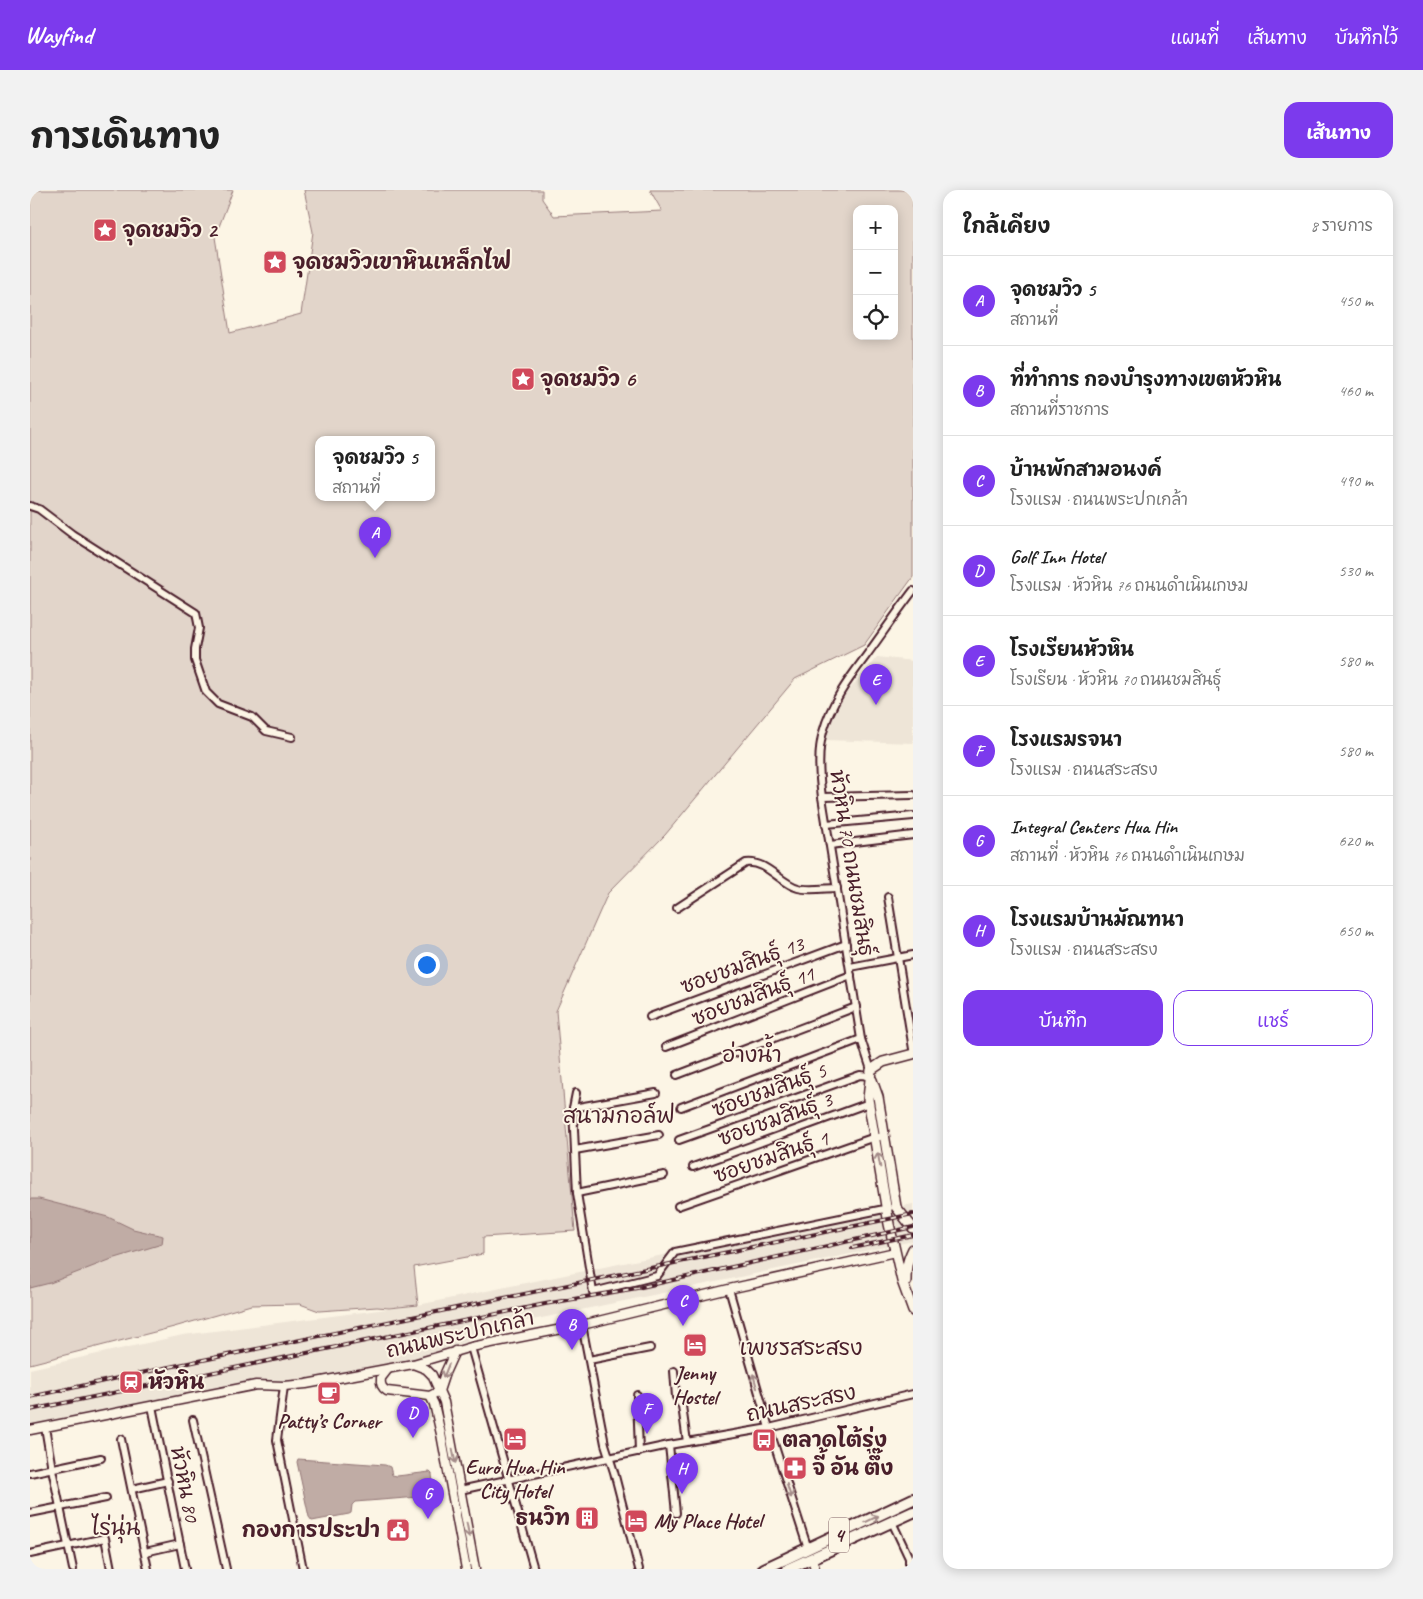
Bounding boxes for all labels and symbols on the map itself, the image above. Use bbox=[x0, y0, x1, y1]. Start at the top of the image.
place icon: จุดชมวิว 2 bbox=[92, 217, 118, 243]
place label: จุดชมวิว 2 bbox=[122, 217, 219, 246]
place label: จุดชมวิวเขาหินเหล็กไฟ bbox=[292, 247, 511, 278]
place icon: จุดชมวิวเขาหินเหล็กไฟ bbox=[262, 249, 288, 275]
place icon: จุดชมวิว 6 bbox=[510, 366, 536, 392]
place label: จุดชมวิว 6 bbox=[540, 366, 637, 395]
pin: A bbox=[359, 517, 391, 558]
pin: E bbox=[860, 664, 892, 705]
street label: หัวหิน 70 ถนนชมสินธุ์ bbox=[821, 768, 880, 959]
street label: ซอยชมสินธุ์ 13 bbox=[677, 930, 810, 1002]
your location bbox=[414, 952, 440, 978]
street label: ซอยชมสินธุ์ 11 bbox=[688, 960, 820, 1034]
district label: อ่างน้ำ bbox=[722, 1033, 782, 1069]
street label: ซอยชมสินธุ์ 5 bbox=[708, 1057, 832, 1126]
street label: ซอยชมสินธุ์ 3 bbox=[714, 1086, 838, 1155]
district label: สนามกอล์ฟ bbox=[563, 1101, 675, 1130]
street label: ซอยชมสินธุ์ 1 bbox=[710, 1125, 834, 1192]
one-way arrow bbox=[873, 1153, 883, 1169]
pin: C bbox=[667, 1285, 699, 1326]
street label: ถนนพระปกเกล้า bbox=[383, 1304, 537, 1364]
pin: B bbox=[556, 1309, 588, 1350]
hotel icon: Jenny Hostel bbox=[682, 1332, 708, 1358]
district label: เพชรสระสรง bbox=[739, 1334, 863, 1362]
place label: Jenny Hostel bbox=[673, 1360, 722, 1410]
one-way arrow bbox=[441, 1363, 451, 1378]
station icon: หัวหิน bbox=[118, 1369, 144, 1395]
place label: หัวหิน bbox=[148, 1369, 204, 1395]
one-way arrow bbox=[750, 1374, 760, 1390]
street label: ถนนสระสรง bbox=[744, 1379, 858, 1427]
cafe icon: Patty’s Corner bbox=[316, 1380, 342, 1406]
pin: F bbox=[631, 1393, 663, 1434]
pin: D bbox=[397, 1397, 429, 1438]
place label: Patty’s Corner bbox=[277, 1408, 383, 1434]
place label: ตลาดโต้รุ่ง bbox=[782, 1425, 887, 1456]
hotel icon: Euro Hua Hin City Hotel bbox=[502, 1426, 528, 1452]
bus stop icon: ตลาดโต้รุ่ง bbox=[751, 1427, 777, 1453]
street label: หัวหิน 80 bbox=[165, 1444, 205, 1525]
one-way arrow bbox=[449, 1447, 459, 1463]
place label: จี้ อัน ตึ๊ง bbox=[812, 1447, 893, 1481]
pin: H bbox=[666, 1453, 698, 1494]
place label: Euro Hua Hin City Hotel bbox=[465, 1454, 566, 1505]
pharmacy icon: จี้ อัน ตึ๊ง bbox=[782, 1455, 808, 1481]
pin: G bbox=[412, 1478, 444, 1519]
one-way arrow bbox=[784, 1483, 794, 1499]
place label: ธนวิท bbox=[516, 1505, 570, 1531]
building icon: ธนวิท bbox=[574, 1505, 600, 1531]
hotel icon: My Place Hotel bbox=[623, 1508, 649, 1534]
place label: My Place Hotel bbox=[654, 1508, 766, 1534]
district label: ไร่นุ่น bbox=[91, 1513, 141, 1544]
one-way arrow bbox=[864, 1514, 879, 1523]
place label: กองการประปา bbox=[241, 1517, 380, 1543]
public building icon: กองการประปา bbox=[385, 1517, 411, 1543]
road number: 4 bbox=[829, 1518, 849, 1552]
one-way arrow bbox=[463, 1521, 473, 1537]

